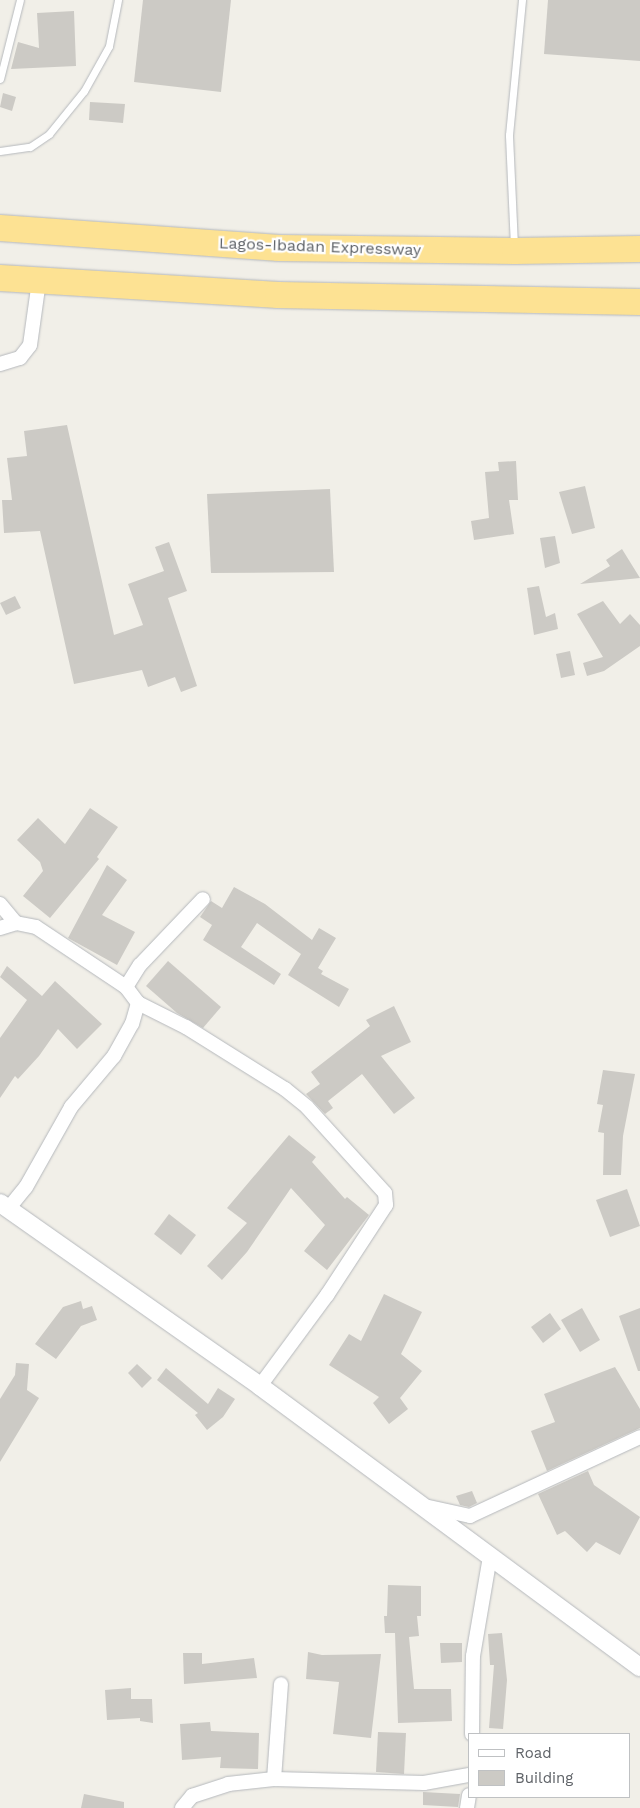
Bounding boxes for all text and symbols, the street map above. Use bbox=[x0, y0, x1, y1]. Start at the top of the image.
street label: Lagos-Ibadan Expressway bbox=[219, 234, 421, 260]
legend bbox=[468, 1733, 630, 1798]
text: Road bbox=[515, 1744, 552, 1762]
text: Building bbox=[515, 1769, 573, 1787]

